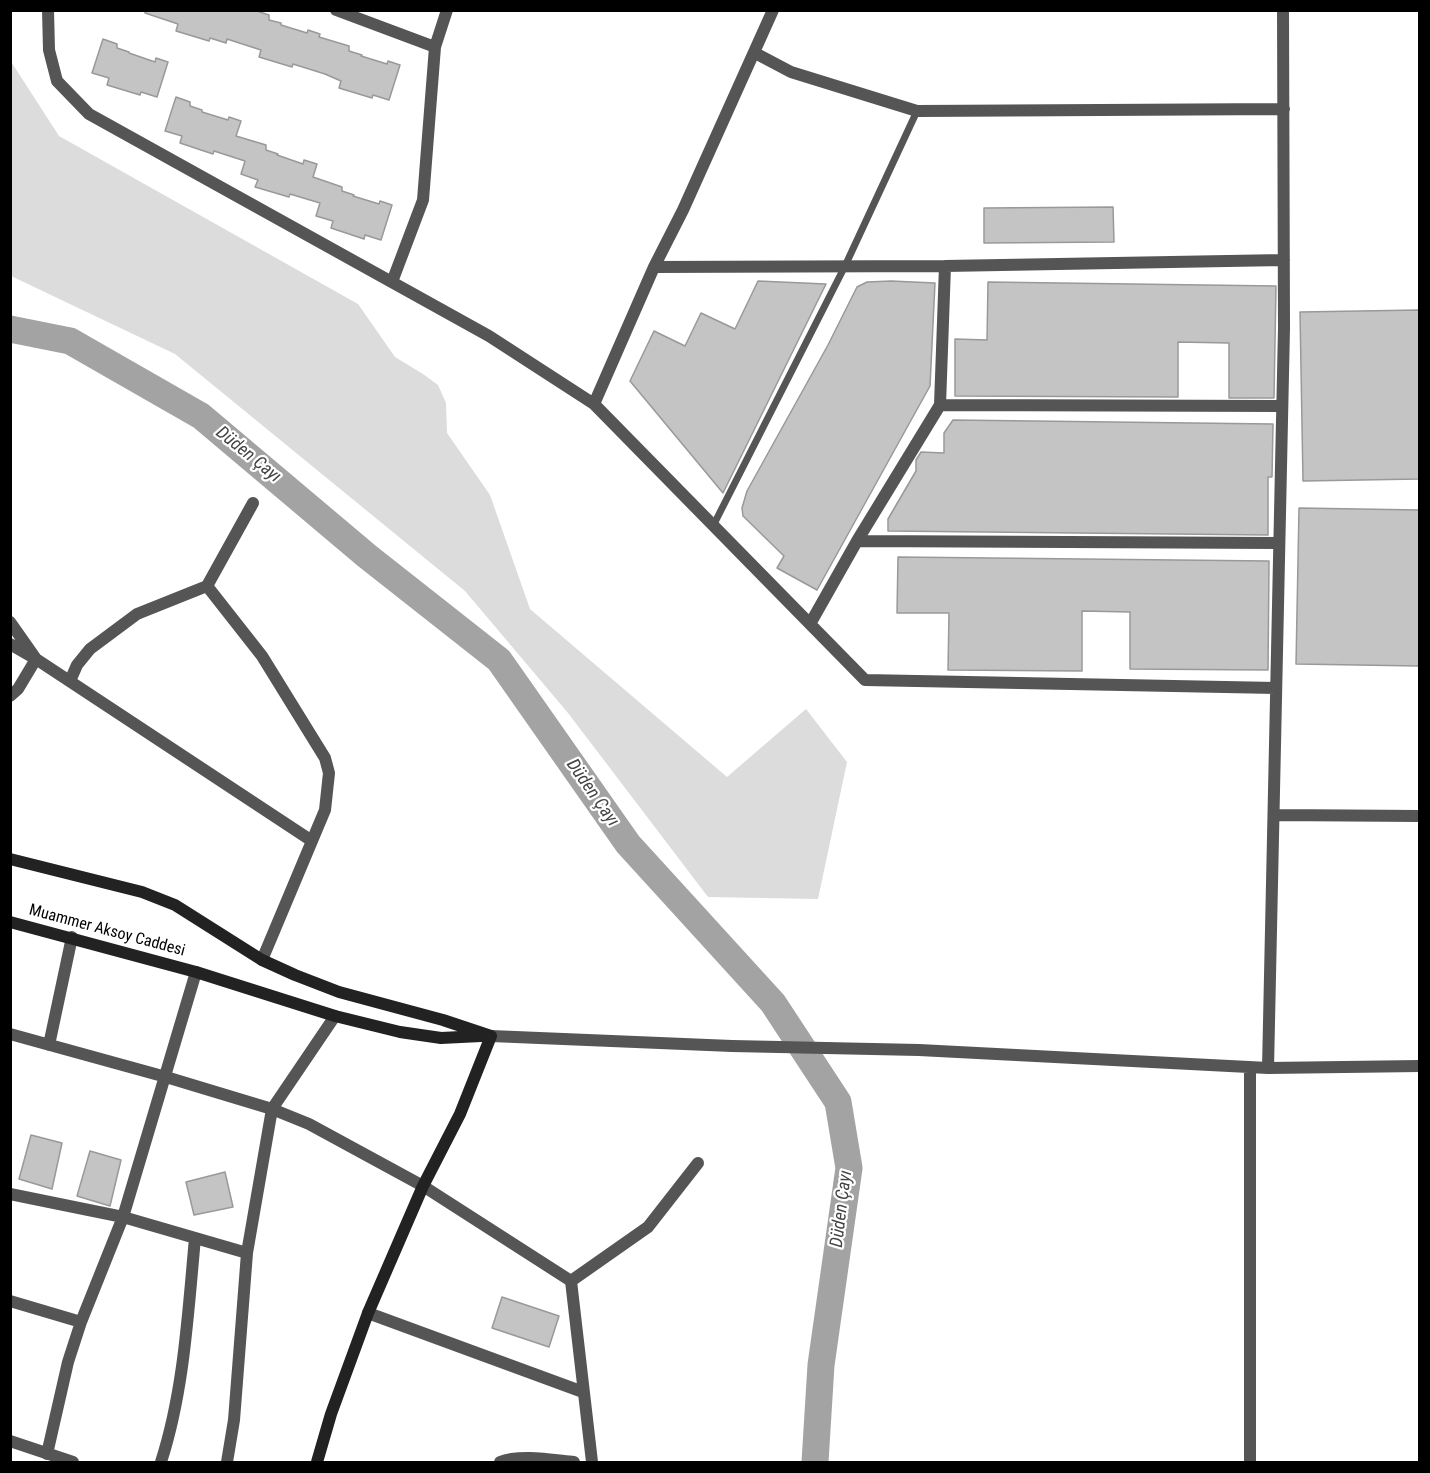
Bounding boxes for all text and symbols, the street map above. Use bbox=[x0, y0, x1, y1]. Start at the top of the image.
water label: Düden Çayı bbox=[211, 422, 285, 488]
water label: Düden Çayı bbox=[561, 755, 623, 831]
street label: Muammer Aksoy Caddesi bbox=[27, 901, 187, 961]
water label: Düden Çayı bbox=[827, 1169, 857, 1249]

